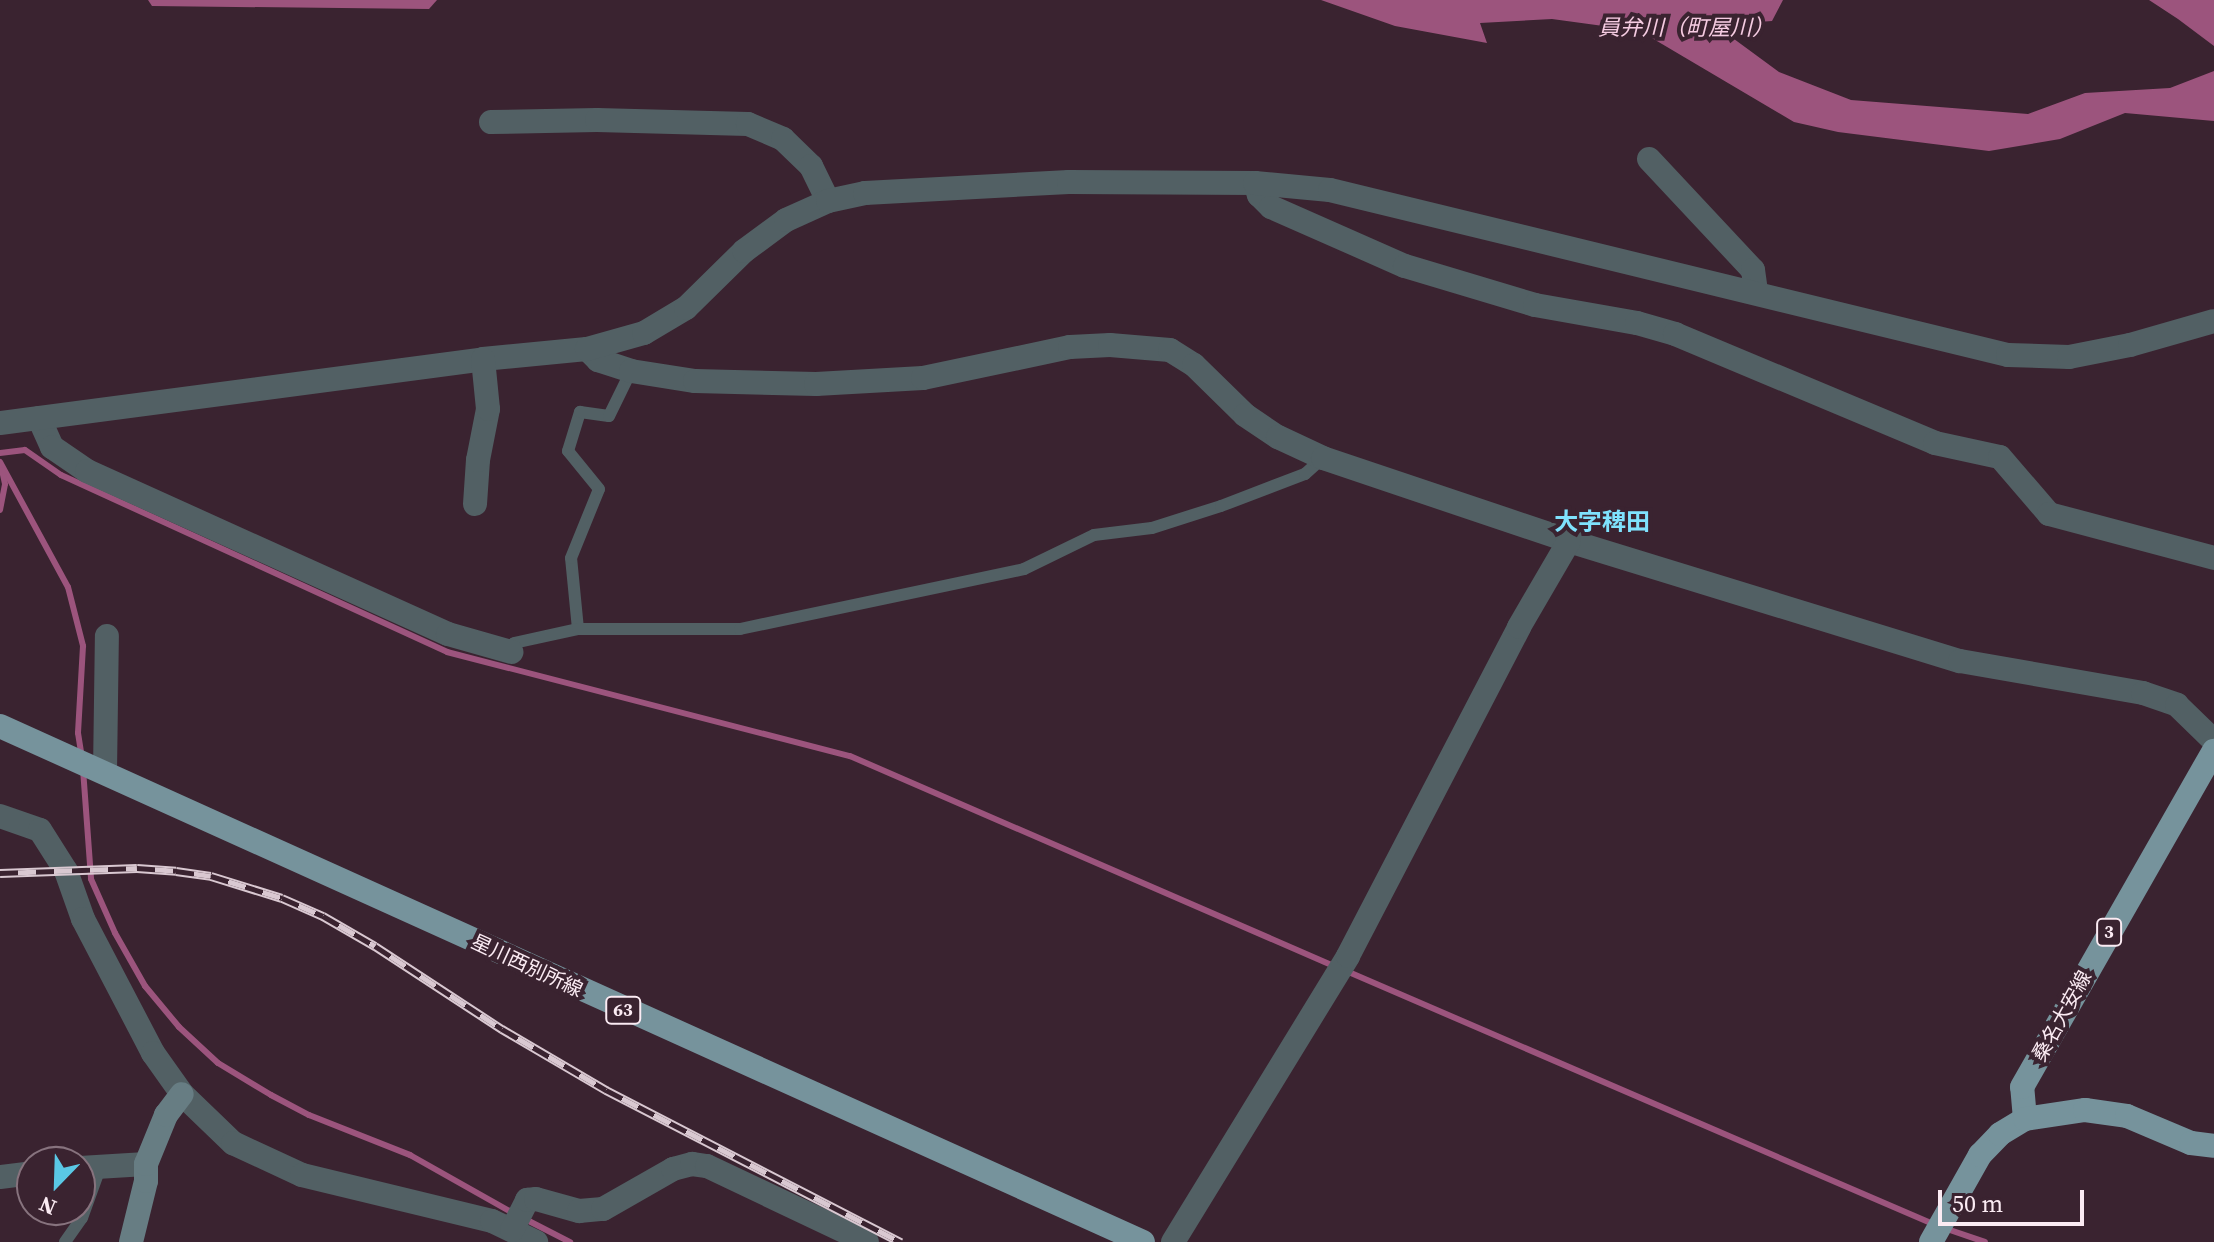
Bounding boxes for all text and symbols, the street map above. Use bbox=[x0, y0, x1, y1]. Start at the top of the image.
water label: 員弁川（町屋川） bbox=[1598, 15, 1774, 41]
district label: 大字稗田 bbox=[1554, 508, 1650, 536]
road number: 3 bbox=[2095, 918, 2123, 946]
street label: 星川西別所線 bbox=[468, 930, 586, 1002]
street label: 桑名大安線 bbox=[2027, 966, 2097, 1066]
road number: 63 bbox=[605, 996, 641, 1024]
north arrow bbox=[16, 1146, 96, 1226]
scale bar bbox=[1942, 1174, 2088, 1224]
text: 50 m bbox=[1952, 1187, 2003, 1220]
text: N bbox=[34, 1189, 61, 1223]

